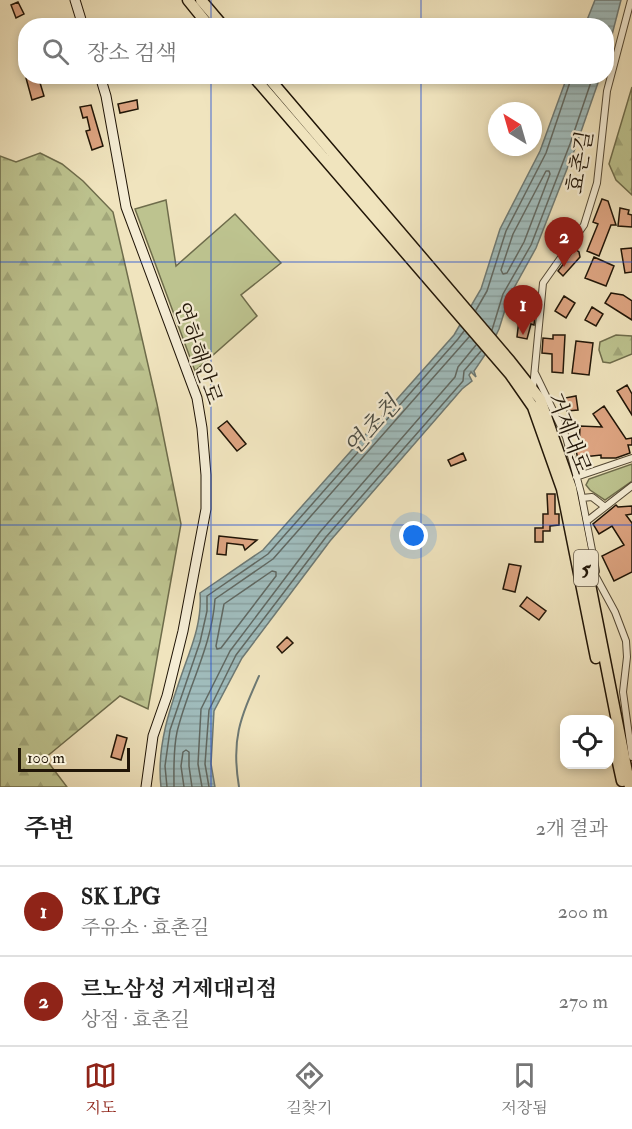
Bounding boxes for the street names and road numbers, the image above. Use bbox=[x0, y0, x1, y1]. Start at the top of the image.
street label: 효촌길 bbox=[561, 128, 599, 196]
street label: 연하해안로 bbox=[168, 299, 229, 408]
street label: 거제대로 bbox=[541, 389, 597, 478]
road number: 5 bbox=[574, 550, 598, 586]

